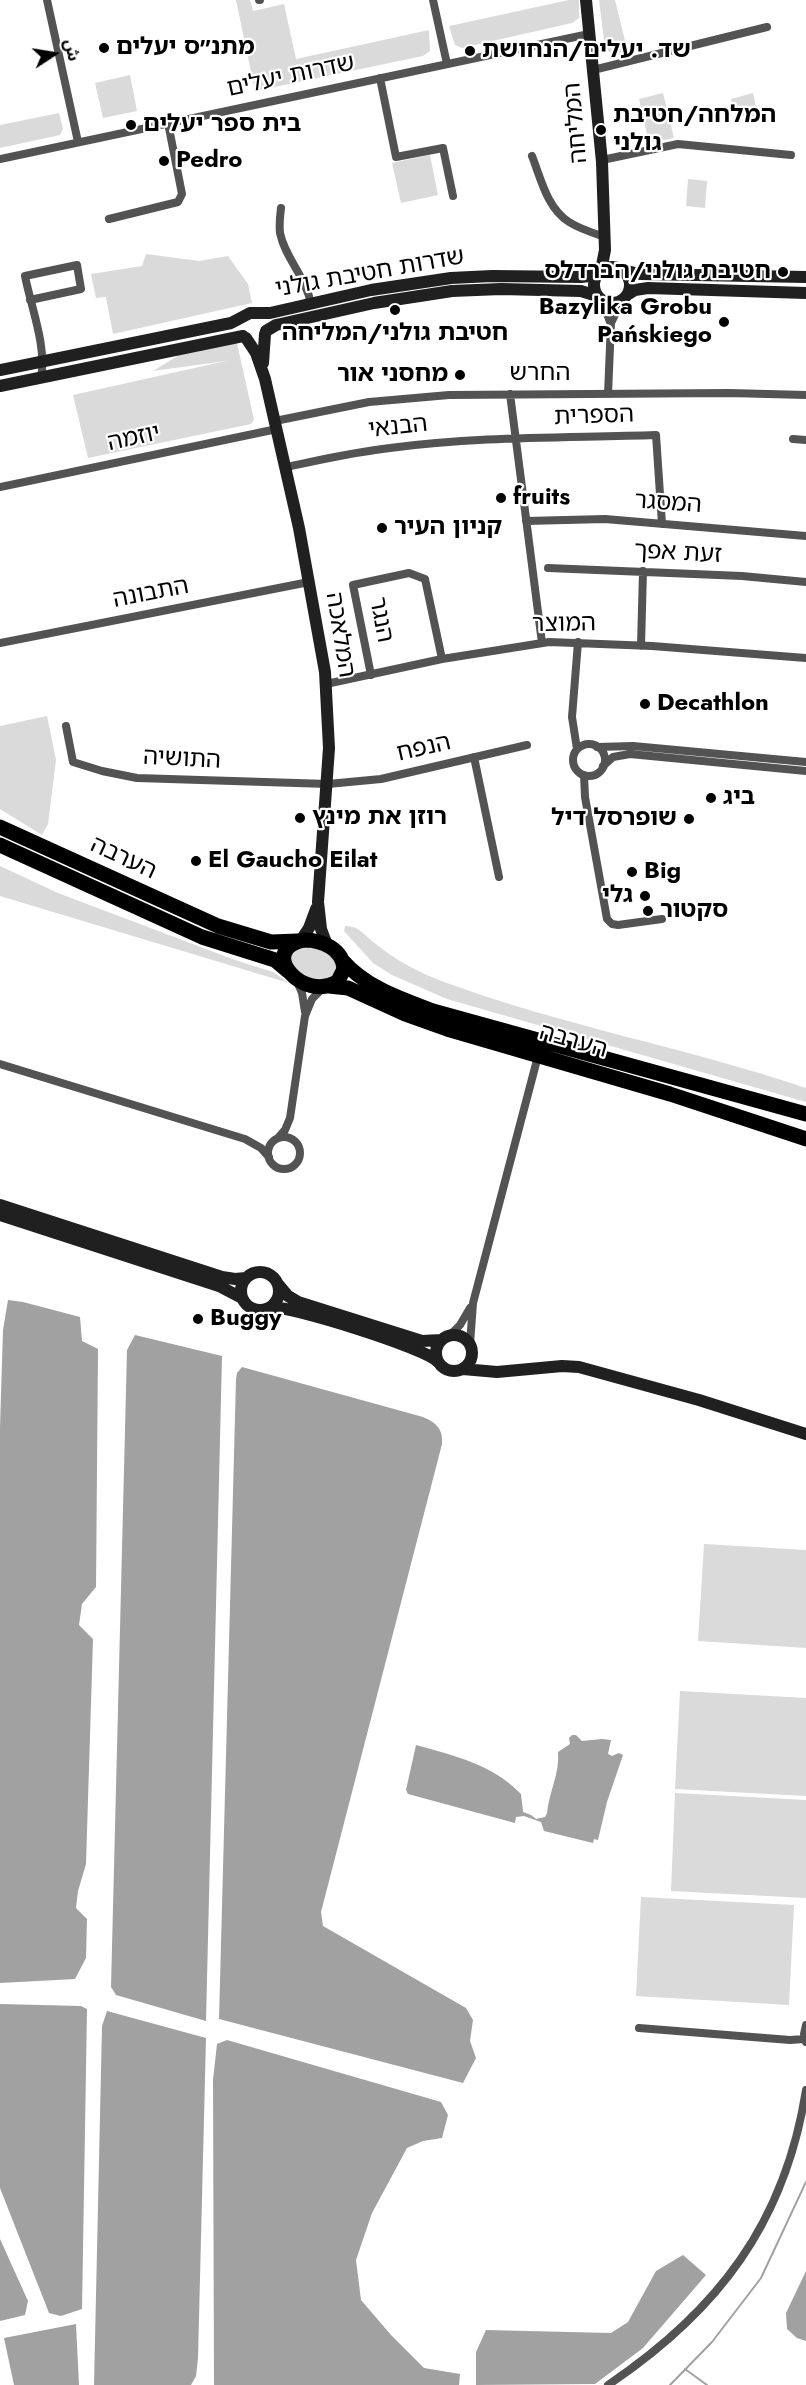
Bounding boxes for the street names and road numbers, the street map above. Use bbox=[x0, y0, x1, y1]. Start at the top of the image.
street label: שדרות יעלים bbox=[225, 49, 357, 105]
street label: המליחה bbox=[559, 81, 595, 165]
street label: שדרות חטיבת גולני bbox=[273, 243, 467, 305]
street label: החרש bbox=[509, 360, 571, 388]
street label: הספרית bbox=[553, 401, 635, 433]
street label: הבנאי bbox=[367, 411, 429, 445]
street label: יוזמה bbox=[105, 419, 163, 459]
street label: המסגר bbox=[633, 487, 703, 521]
street label: זעת אפך bbox=[633, 537, 723, 571]
street label: התבונה bbox=[111, 573, 191, 615]
street label: המלאכה bbox=[318, 590, 360, 680]
street label: הנגר bbox=[362, 595, 398, 645]
street label: המוצר bbox=[532, 610, 596, 640]
street label: הנפח bbox=[394, 729, 454, 769]
street label: התושיה bbox=[142, 744, 222, 776]
street label: הערבה bbox=[85, 831, 161, 887]
street label: הערבה bbox=[536, 1019, 610, 1065]

